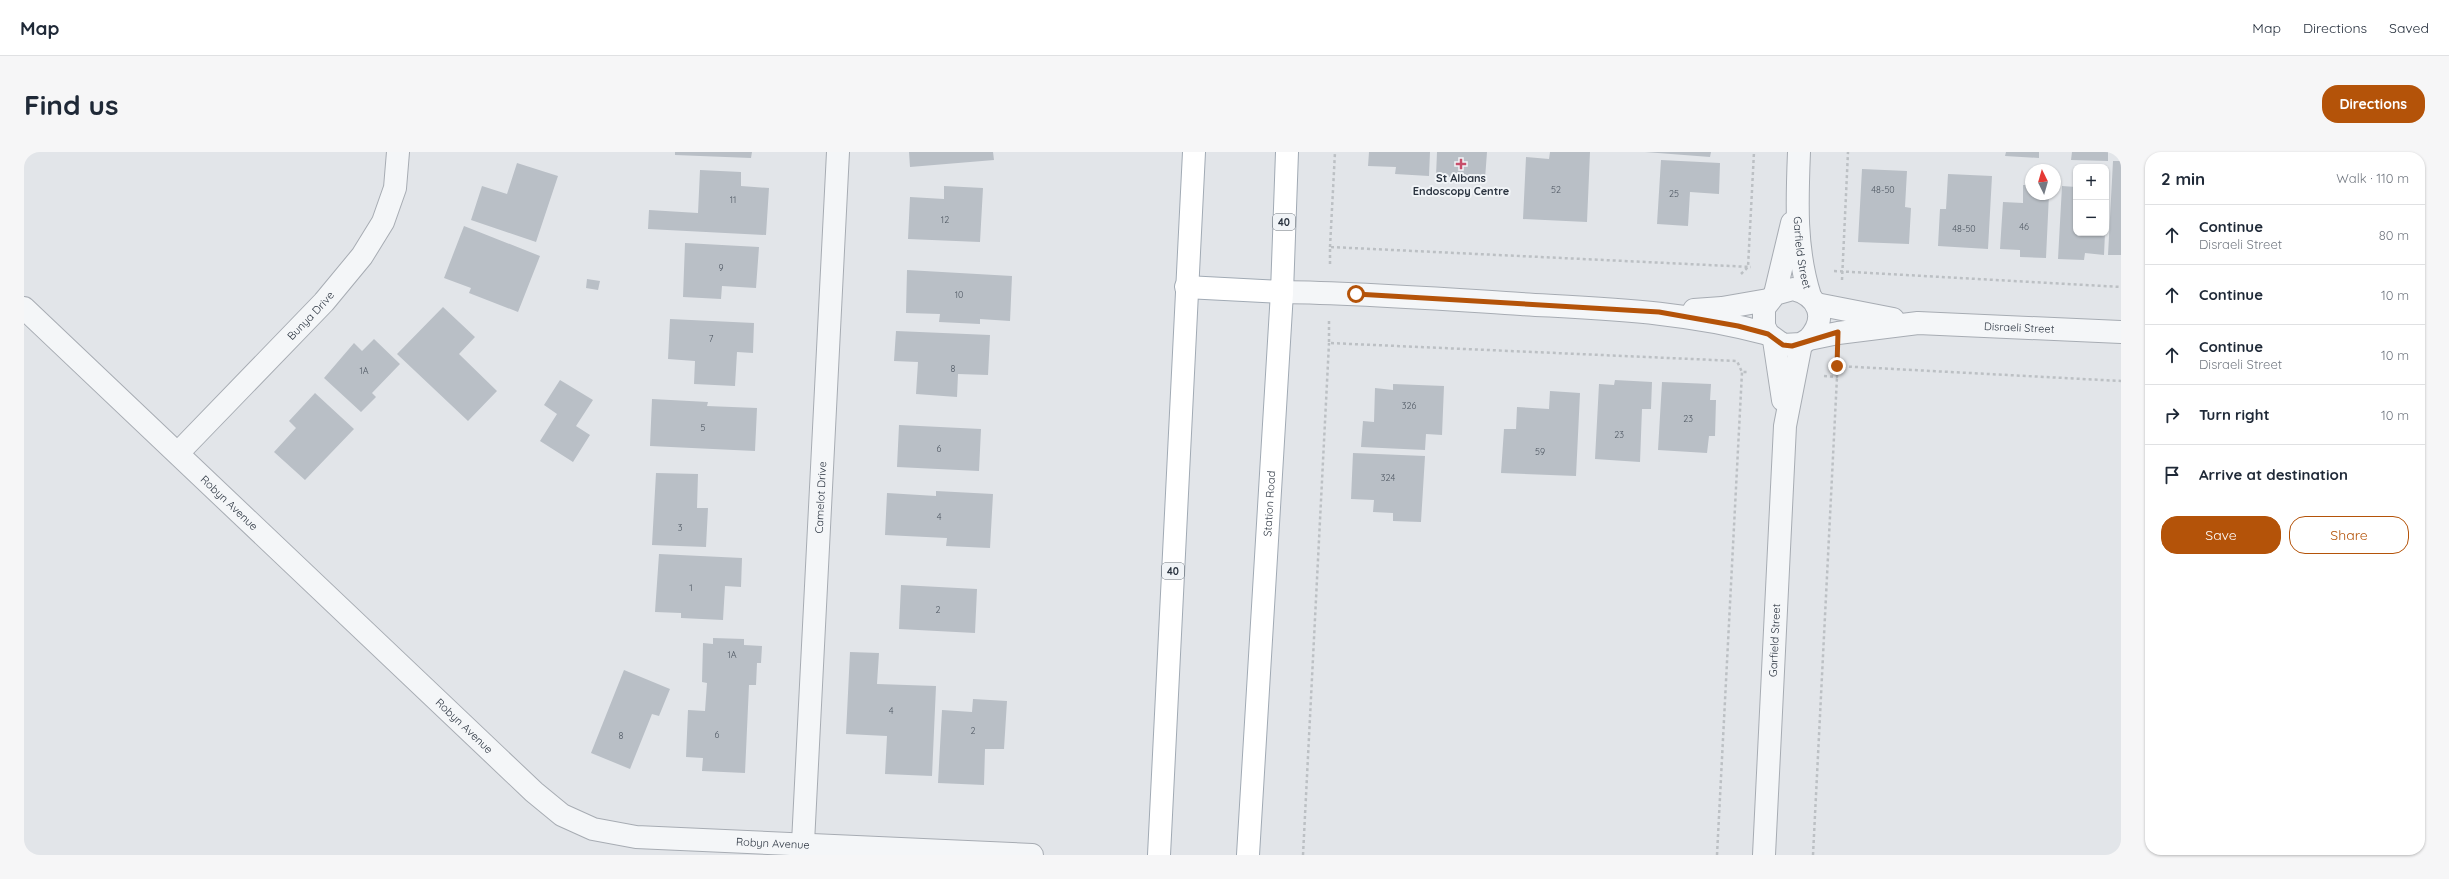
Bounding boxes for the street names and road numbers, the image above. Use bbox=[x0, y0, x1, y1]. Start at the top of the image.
road number: 40 bbox=[1273, 214, 1295, 230]
street label: Garfield Street bbox=[1791, 216, 1815, 291]
street label: Bunya Drive bbox=[284, 288, 337, 343]
street label: Disraeli Street bbox=[1984, 319, 2055, 336]
street label: Camelot Drive bbox=[812, 461, 829, 534]
street label: Station Road bbox=[1260, 470, 1278, 537]
street label: Robyn Avenue bbox=[198, 472, 261, 533]
road number: 40 bbox=[1162, 563, 1184, 579]
street label: Garfield Street bbox=[1766, 603, 1783, 677]
street label: Robyn Avenue bbox=[433, 695, 496, 756]
street label: Robyn Avenue bbox=[736, 835, 810, 852]

